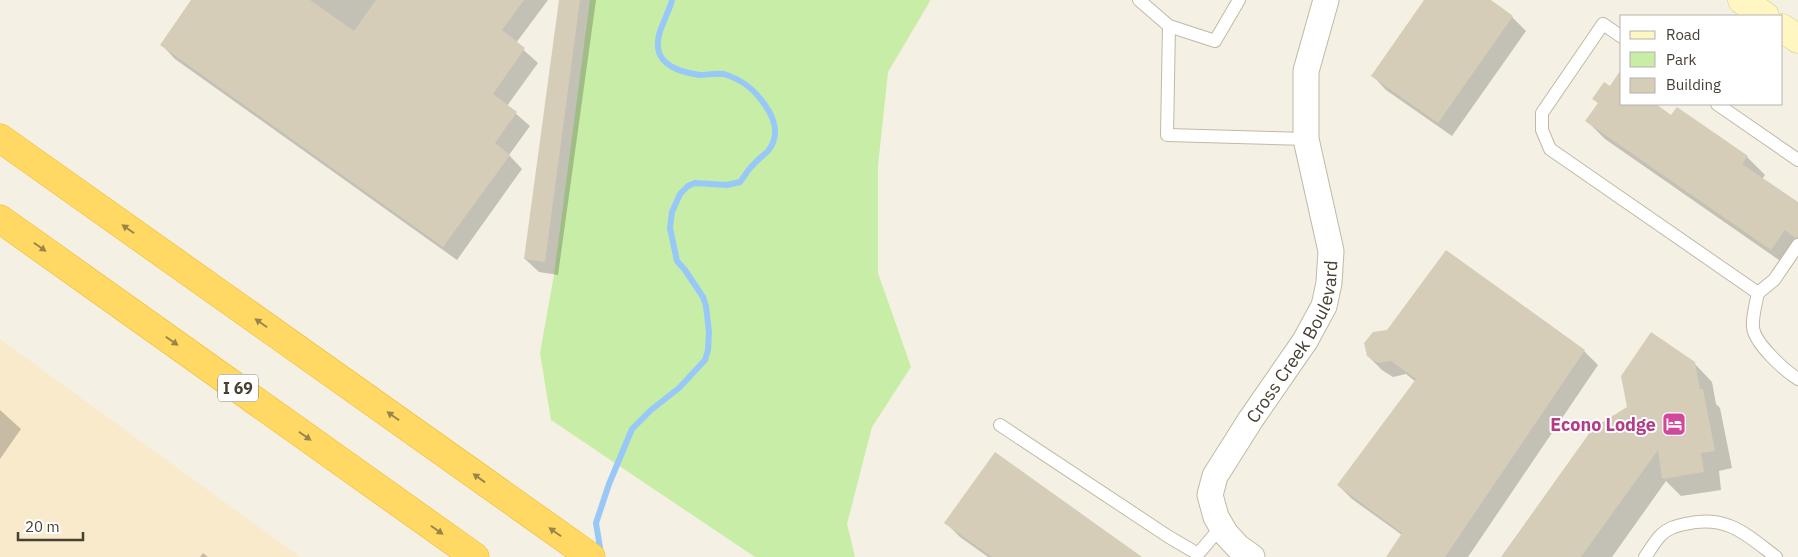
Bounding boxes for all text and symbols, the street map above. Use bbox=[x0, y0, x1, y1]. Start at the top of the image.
legend bbox=[1620, 15, 1783, 105]
text: Road bbox=[1666, 25, 1701, 44]
text: Park bbox=[1666, 50, 1696, 69]
text: Building bbox=[1666, 75, 1721, 94]
one-way arrow bbox=[121, 224, 135, 234]
one-way arrow bbox=[33, 242, 47, 252]
street label: Cross Creek Boulevard bbox=[1240, 260, 1342, 427]
one-way arrow bbox=[254, 318, 268, 328]
one-way arrow bbox=[165, 336, 179, 346]
road number: I 69 bbox=[218, 374, 258, 402]
hotel icon: Econo Lodge bbox=[1661, 411, 1687, 437]
one-way arrow bbox=[387, 412, 400, 422]
place label: Econo Lodge bbox=[1550, 413, 1656, 436]
one-way arrow bbox=[298, 430, 311, 440]
one-way arrow bbox=[473, 473, 486, 483]
scale bar bbox=[18, 510, 82, 542]
text: 20 m bbox=[25, 517, 60, 536]
one-way arrow bbox=[430, 525, 444, 535]
one-way arrow bbox=[548, 527, 562, 537]

